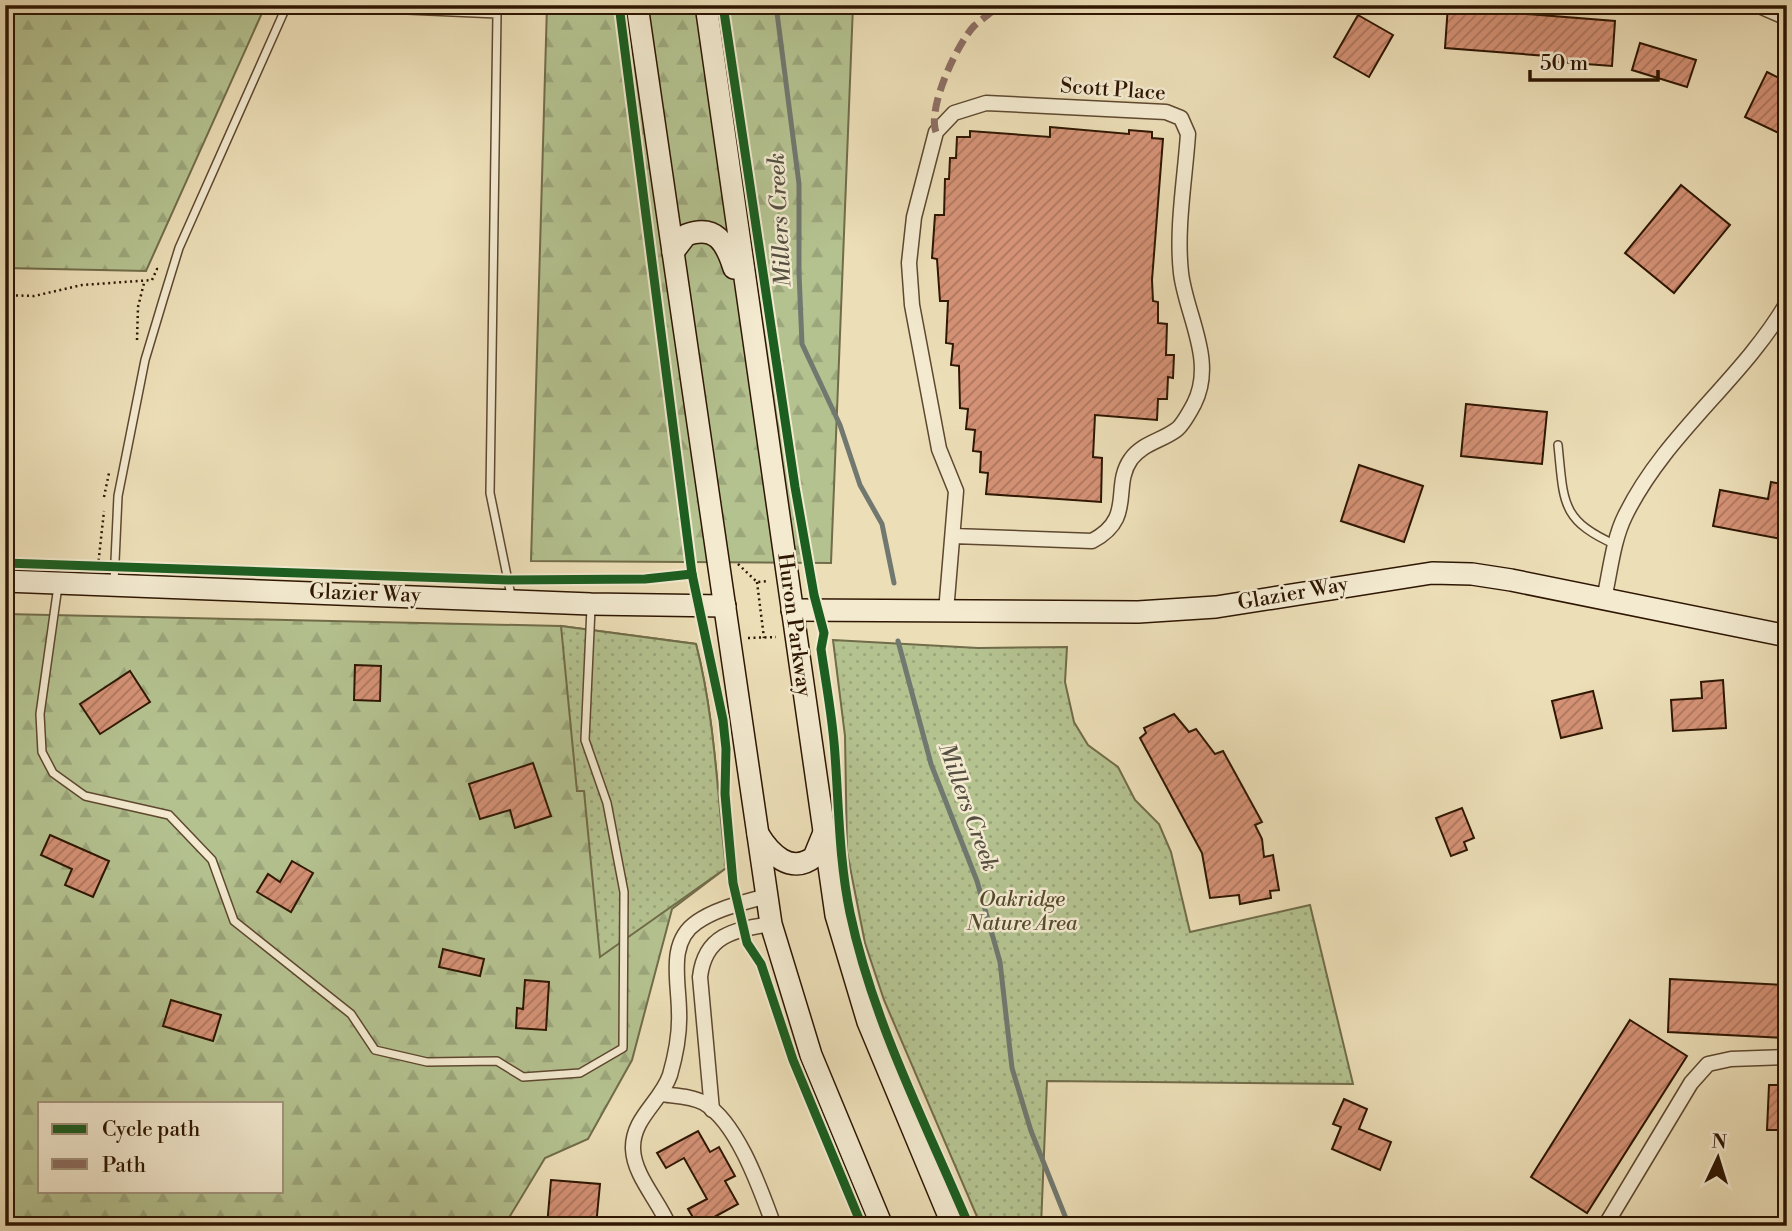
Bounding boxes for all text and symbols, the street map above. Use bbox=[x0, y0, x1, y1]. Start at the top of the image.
scale bar bbox=[1530, 38, 1657, 82]
text: 50 m bbox=[1540, 51, 1588, 77]
street label: Scott Place bbox=[1059, 73, 1167, 107]
water label: Millers Creek bbox=[762, 152, 798, 288]
street label: Huron Parkway bbox=[771, 551, 817, 699]
street label: Glazier Way bbox=[1236, 571, 1351, 617]
street label: Glazier Way bbox=[309, 579, 422, 609]
water label: Millers Creek bbox=[932, 739, 1004, 875]
park label: Oakridge Nature Area bbox=[966, 887, 1078, 937]
legend bbox=[38, 1102, 284, 1192]
text: Cycle path bbox=[102, 1117, 201, 1143]
north arrow bbox=[1684, 1122, 1754, 1192]
text: N bbox=[1711, 1130, 1727, 1155]
text: Path bbox=[102, 1153, 147, 1179]

